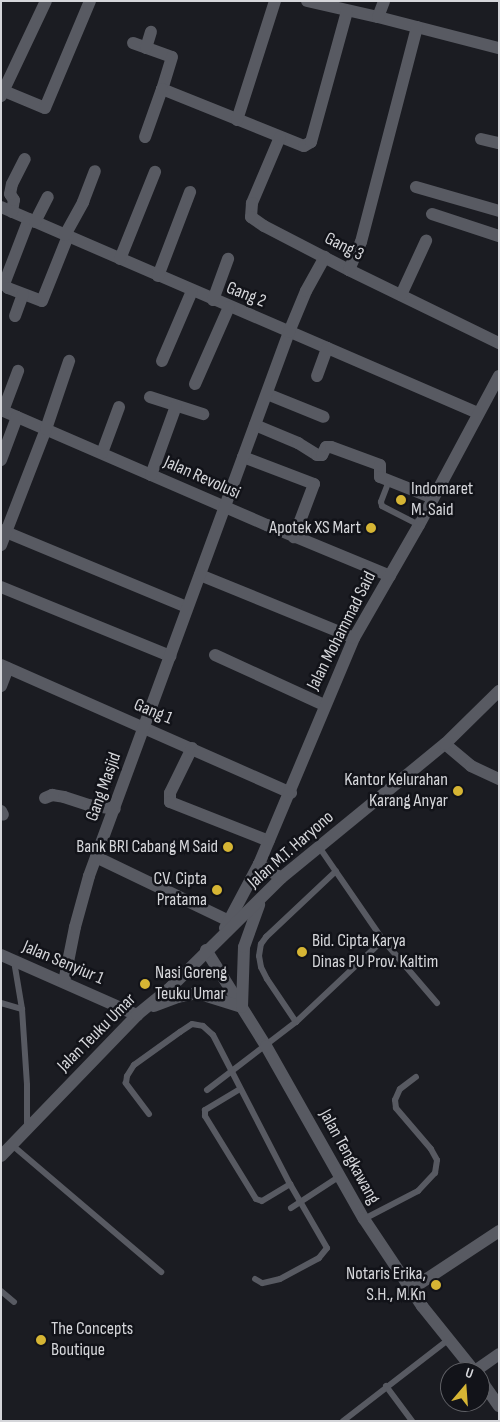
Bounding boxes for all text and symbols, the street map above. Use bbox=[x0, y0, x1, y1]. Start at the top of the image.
street label: Gang 3 bbox=[321, 228, 367, 266]
street label: Gang 2 bbox=[223, 277, 269, 313]
street label: Jalan Revolusi bbox=[160, 452, 244, 504]
place label: Indomaret M. Said bbox=[411, 479, 473, 522]
marker: Indomaret M. Said bbox=[395, 494, 407, 506]
place label: Apotek XS Mart bbox=[269, 517, 361, 539]
marker: Apotek XS Mart bbox=[365, 522, 377, 534]
street label: Jalan Mohammad Said bbox=[303, 568, 381, 694]
street label: Gang 1 bbox=[130, 694, 176, 730]
street label: Gang Masjid bbox=[82, 750, 126, 824]
place label: Kantor Kelurahan Karang Anyar bbox=[344, 770, 448, 812]
marker: Kantor Kelurahan Karang Anyar bbox=[452, 785, 464, 797]
street label: Jalan M.T. Haryono bbox=[244, 807, 338, 893]
place label: Bank BRI Cabang M Said bbox=[76, 836, 218, 858]
marker: Bank BRI Cabang M Said bbox=[222, 841, 234, 853]
place label: CV. Cipta Pratama bbox=[153, 869, 207, 912]
marker: CV. Cipta Pratama bbox=[211, 884, 223, 896]
place label: Bid. Cipta Karya Dinas PU Prov. Kaltim bbox=[312, 931, 438, 974]
street label: Jalan Senyiur 1 bbox=[19, 936, 107, 990]
marker: Bid. Cipta Karya Dinas PU Prov. Kaltim bbox=[296, 946, 308, 958]
place label: Nasi Goreng Teuku Umar bbox=[155, 963, 227, 1006]
marker: Nasi Goreng Teuku Umar bbox=[139, 978, 151, 990]
street label: Jalan Teuku Umar bbox=[53, 989, 141, 1077]
street label: Jalan Tengkawang bbox=[314, 1106, 384, 1208]
place label: Notaris Erika, S.H., M.Kn bbox=[346, 1264, 426, 1306]
marker: Notaris Erika, S.H., M.Kn bbox=[430, 1279, 442, 1291]
place label: The Concepts Boutique bbox=[51, 1319, 133, 1362]
marker: The Concepts Boutique bbox=[35, 1334, 47, 1346]
north arrow bbox=[440, 1362, 490, 1412]
text: U bbox=[463, 1364, 476, 1382]

